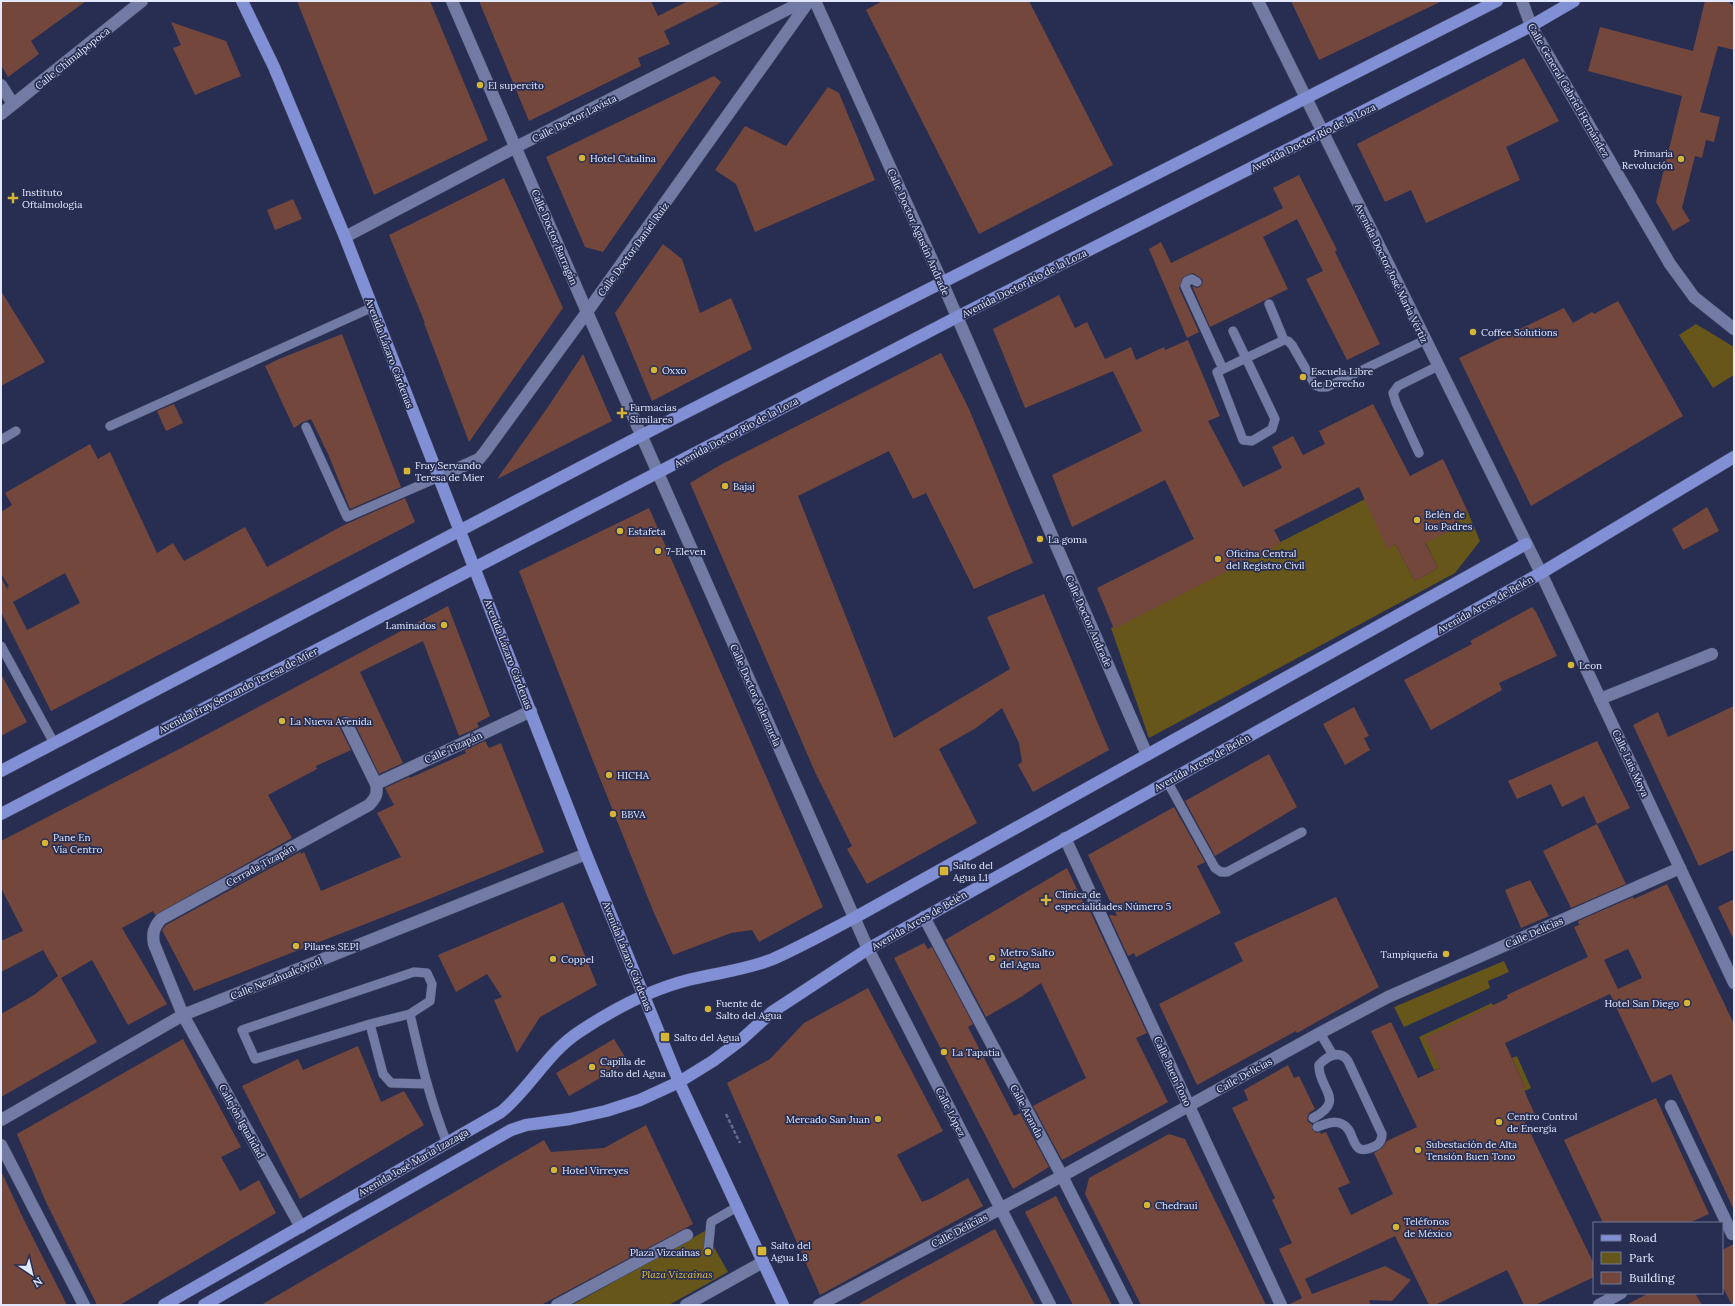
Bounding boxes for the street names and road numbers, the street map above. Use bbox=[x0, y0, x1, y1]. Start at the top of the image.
street label: Calle General Gabriel Hernández bbox=[1525, 21, 1612, 160]
street label: Calle Chimalpopoca bbox=[32, 24, 112, 93]
street label: Calle Doctor Lavista bbox=[530, 91, 619, 145]
street label: Avenida Doctor Río de la Loza bbox=[1248, 100, 1378, 175]
street label: Calle Doctor Agustín Andrade bbox=[885, 167, 953, 298]
street label: Calle Doctor Barragán bbox=[528, 187, 581, 287]
street label: Calle Doctor Daniel Ruiz bbox=[595, 200, 672, 299]
street label: Avenida Doctor José María Vértiz bbox=[1352, 200, 1431, 345]
street label: Avenida Doctor Río de la Loza bbox=[959, 246, 1089, 321]
street label: Avenida Lázaro Cárdenas bbox=[362, 295, 417, 410]
street label: Avenida Doctor Río de la Loza bbox=[671, 394, 800, 471]
street label: Calle Doctor Andrade bbox=[1062, 573, 1115, 670]
street label: Avenida Arcos de Belén bbox=[1434, 573, 1536, 637]
street label: Avenida Lázaro Cárdenas bbox=[481, 596, 536, 711]
street label: Calle Doctor Valenzuela bbox=[727, 642, 784, 749]
street label: Avenida Fray Servando Teresa de Mier bbox=[155, 644, 321, 737]
street label: Calle Luis Moya bbox=[1609, 727, 1652, 799]
street label: Calle Tizapán bbox=[422, 728, 484, 767]
street label: Avenida Arcos de Belén bbox=[1151, 731, 1253, 795]
street label: Cerrada Tizapán bbox=[224, 841, 297, 890]
street label: Avenida Arcos de Belén bbox=[868, 888, 969, 954]
street label: Avenida Lázaro Cárdenas bbox=[599, 899, 656, 1013]
street label: Calle Delicias bbox=[1503, 914, 1565, 951]
street label: Calle Nezahualcóyotl bbox=[229, 954, 324, 1003]
street label: Calle Buen Tono bbox=[1151, 1034, 1194, 1108]
street label: Calle Delicias bbox=[1214, 1055, 1275, 1096]
street label: Callejón Igualidad bbox=[216, 1082, 267, 1161]
street label: Calle Aranda bbox=[1007, 1082, 1046, 1140]
street label: Calle López bbox=[933, 1085, 969, 1139]
street label: Avenida José María Izazaga bbox=[355, 1126, 471, 1200]
street label: Calle Delicias bbox=[929, 1210, 990, 1251]

